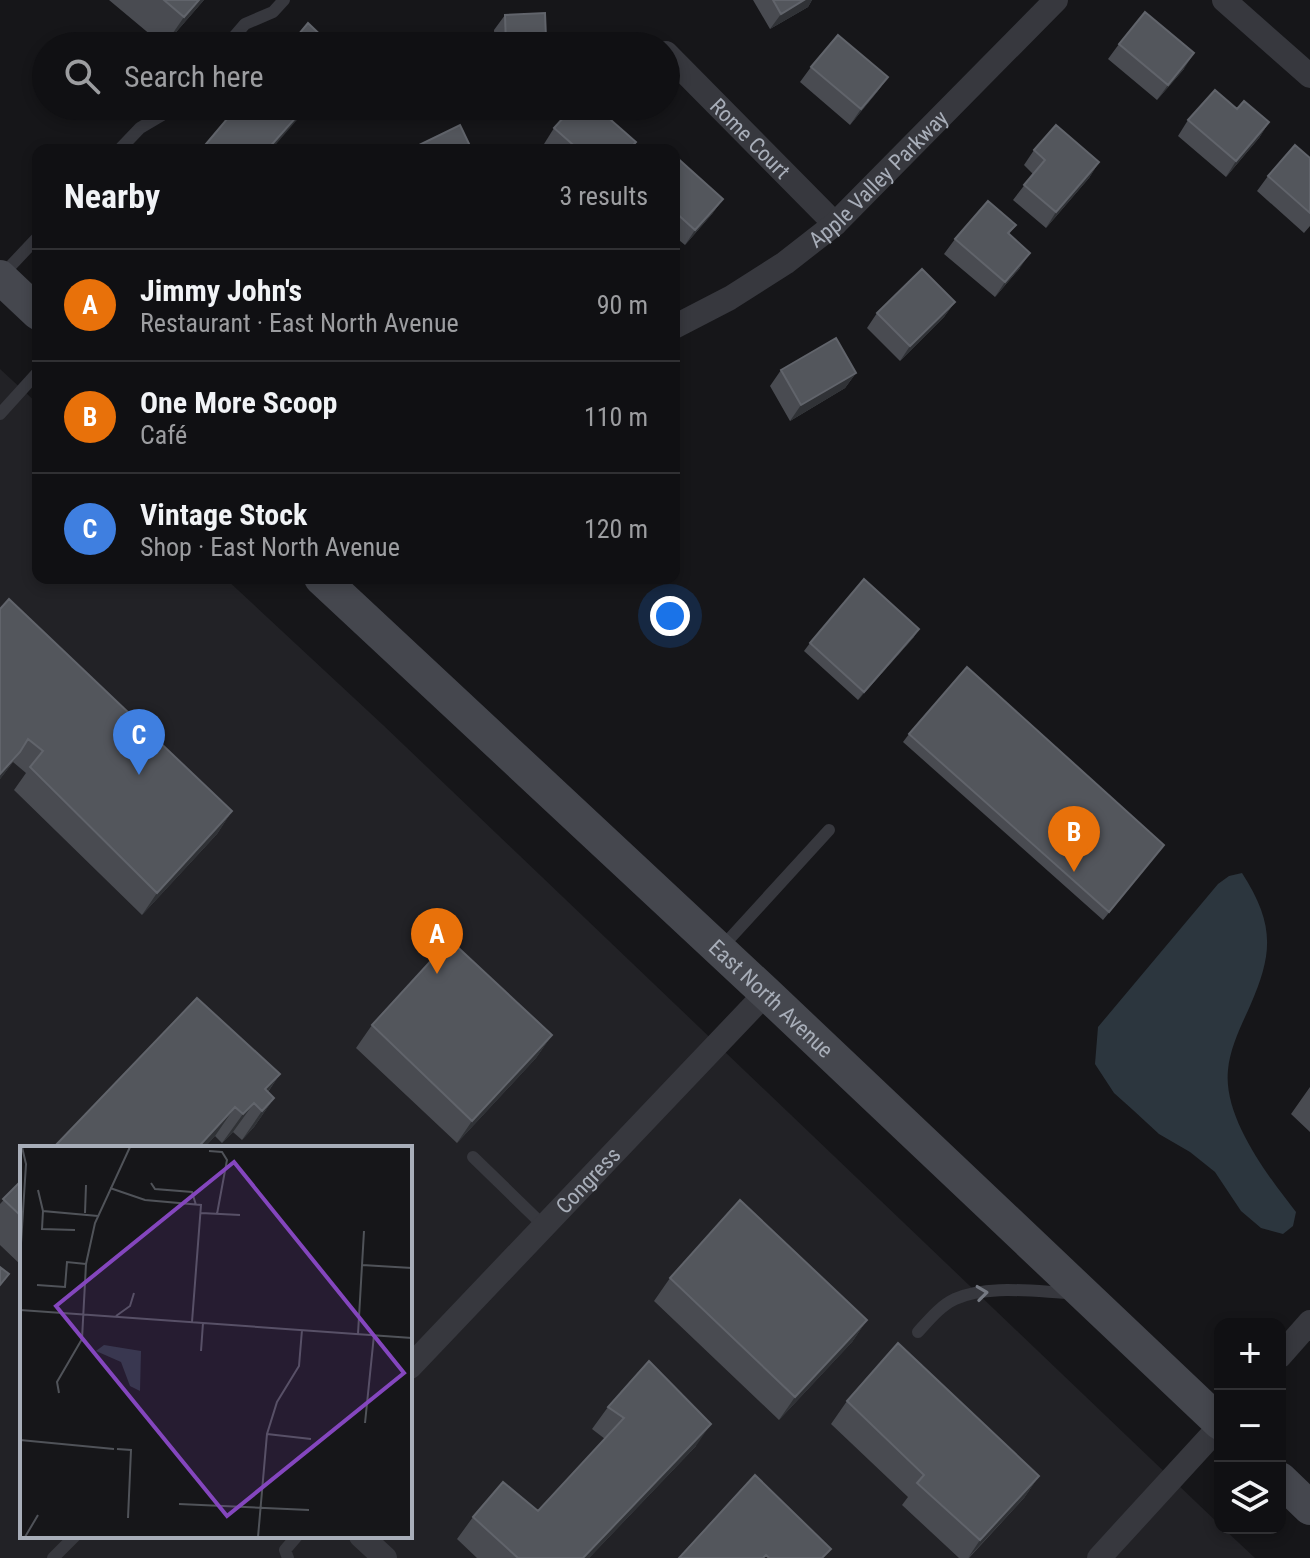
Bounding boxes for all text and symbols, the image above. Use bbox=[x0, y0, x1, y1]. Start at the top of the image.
search box bbox=[32, 32, 680, 120]
icon: search bbox=[60, 54, 104, 98]
text: Search here bbox=[124, 59, 264, 94]
street label: Rome Court bbox=[705, 93, 795, 184]
street label: Apple Valley Parkway bbox=[804, 105, 953, 253]
text: Nearby bbox=[64, 176, 160, 216]
text: 3 results bbox=[559, 181, 648, 211]
text: Jimmy John's bbox=[140, 273, 302, 308]
text: A bbox=[82, 290, 98, 320]
text: 90 m bbox=[597, 290, 648, 320]
text: Restaurant · East North Avenue bbox=[140, 308, 459, 338]
text: One More Scoop bbox=[140, 385, 337, 420]
text: B bbox=[83, 402, 97, 432]
text: 110 m bbox=[584, 402, 648, 432]
text: Café bbox=[140, 420, 187, 450]
text: Vintage Stock bbox=[140, 497, 307, 532]
text: C bbox=[83, 514, 97, 544]
text: 120 m bbox=[584, 514, 648, 544]
text: Shop · East North Avenue bbox=[140, 532, 400, 562]
your location bbox=[650, 596, 690, 636]
pin: C bbox=[113, 709, 165, 775]
pin: B bbox=[1048, 806, 1100, 872]
pin: A bbox=[411, 908, 463, 974]
street label: East North Avenue bbox=[704, 935, 838, 1063]
street label: Congress bbox=[551, 1142, 626, 1219]
inset map bbox=[20, 1146, 412, 1538]
one-way arrow bbox=[976, 1285, 989, 1302]
map controls bbox=[1214, 1318, 1286, 1534]
button: + bbox=[1214, 1318, 1286, 1390]
button: − bbox=[1214, 1390, 1286, 1462]
button: layers bbox=[1214, 1462, 1286, 1534]

